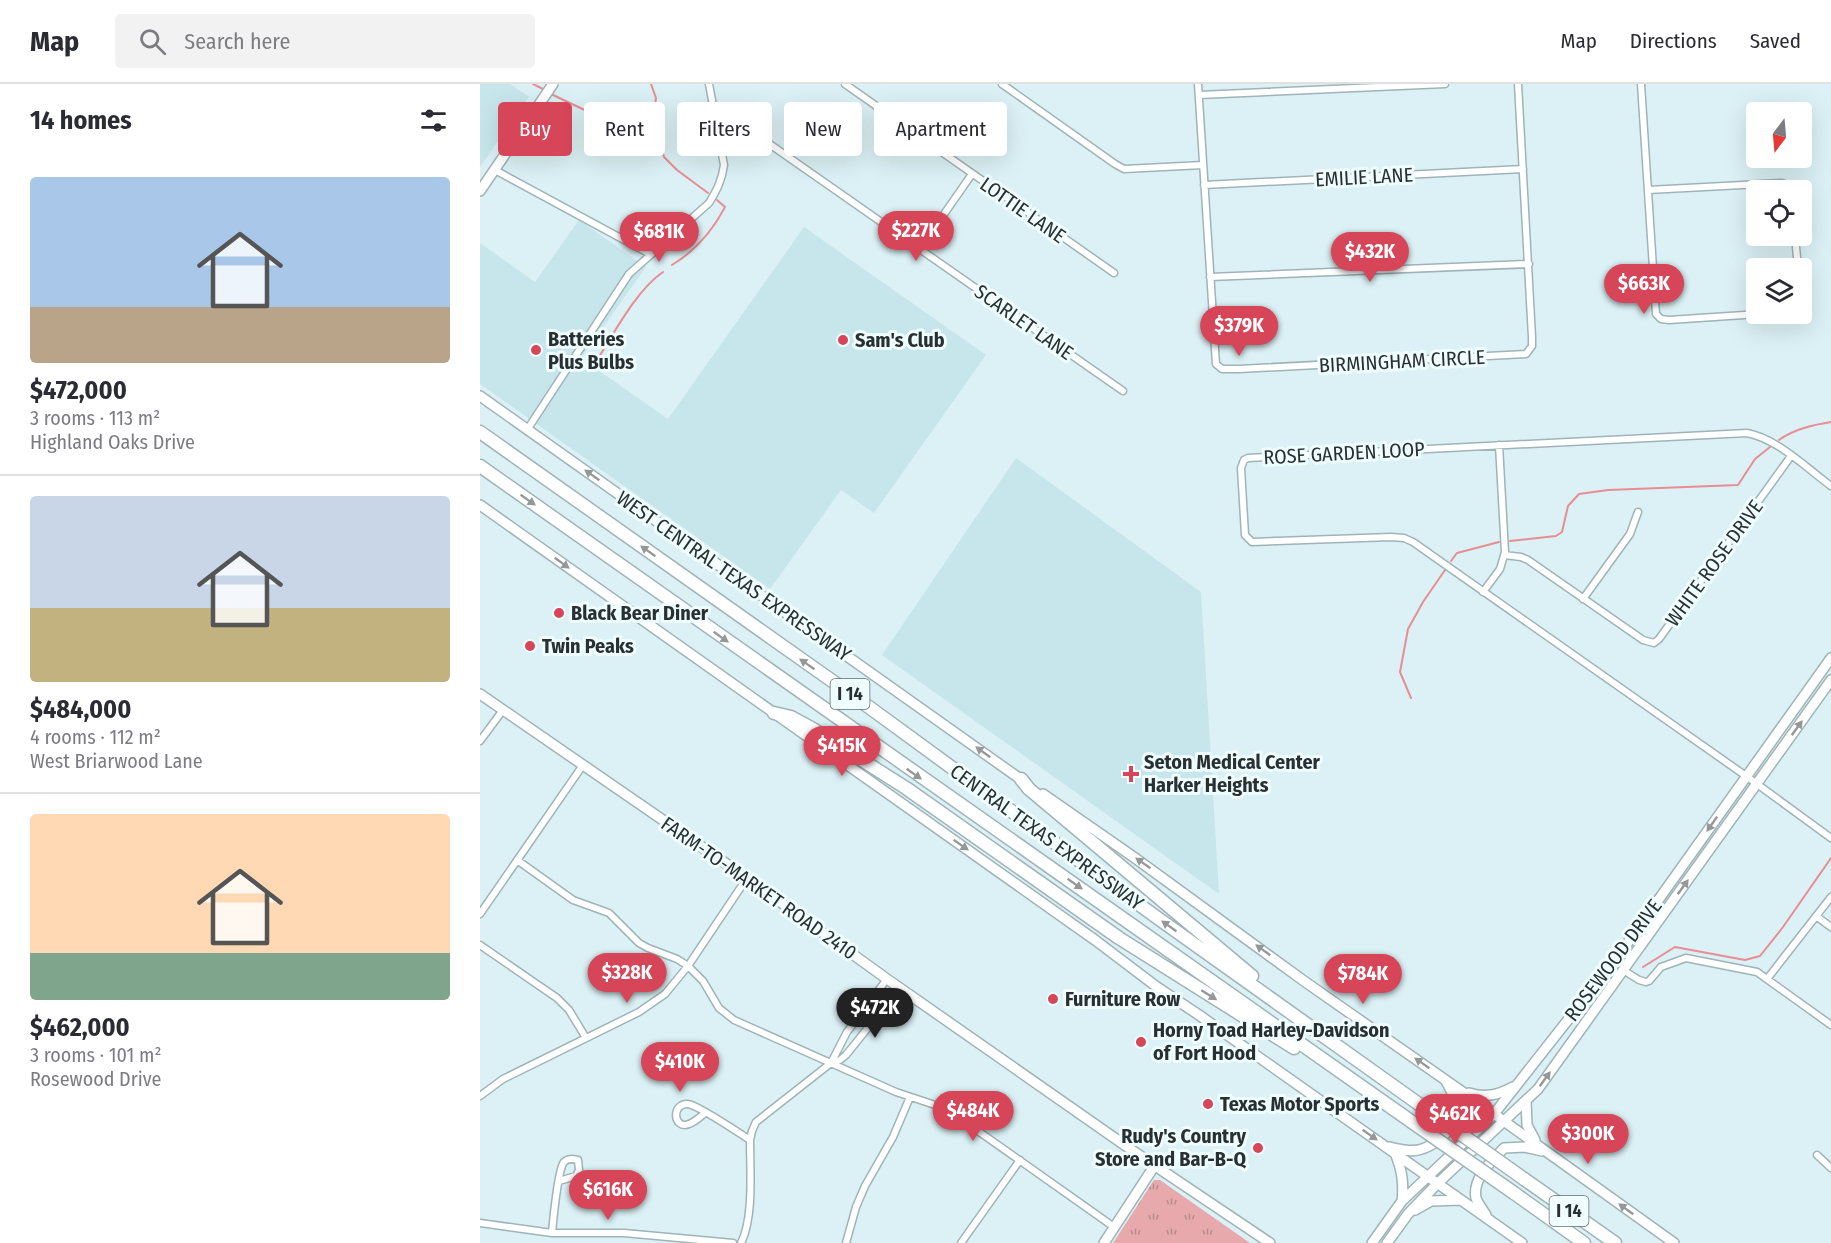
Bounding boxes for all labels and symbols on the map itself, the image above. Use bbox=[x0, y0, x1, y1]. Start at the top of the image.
north arrow bbox=[1746, 102, 1812, 168]
street label: EMILIE LANE bbox=[1314, 162, 1414, 192]
street label: LOTTIE LANE bbox=[976, 172, 1070, 248]
pin: $227K bbox=[874, 211, 958, 262]
pin: $681K bbox=[617, 212, 701, 263]
pin: $432K bbox=[1328, 232, 1412, 283]
pin: $663K bbox=[1602, 264, 1686, 315]
street label: SCARLET LANE bbox=[970, 279, 1078, 365]
pin: $379K bbox=[1197, 306, 1281, 357]
place label: Batteries Plus Bulbs bbox=[548, 327, 634, 374]
place label: Sam's Club bbox=[855, 328, 945, 352]
marker: Sam's Club bbox=[836, 333, 850, 347]
marker: Batteries Plus Bulbs bbox=[529, 343, 543, 357]
street label: BIRMINGHAM CIRCLE bbox=[1318, 345, 1486, 377]
street label: ROSE GARDEN LOOP bbox=[1263, 437, 1425, 469]
one-way arrow bbox=[584, 470, 599, 482]
street label: WEST CENTRAL TEXAS EXPRESSWAY bbox=[612, 486, 856, 666]
one-way arrow bbox=[520, 493, 535, 505]
street label: WHITE ROSE DRIVE bbox=[1660, 495, 1768, 631]
one-way arrow bbox=[641, 545, 657, 557]
one-way arrow bbox=[553, 557, 569, 569]
place label: Black Bear Diner bbox=[571, 601, 709, 625]
marker: Black Bear Diner bbox=[552, 606, 566, 620]
one-way arrow bbox=[712, 631, 728, 643]
place label: Twin Peaks bbox=[542, 634, 634, 658]
marker: Twin Peaks bbox=[523, 639, 537, 653]
one-way arrow bbox=[800, 658, 815, 670]
road number: I 14 bbox=[830, 679, 869, 709]
one-way arrow bbox=[1790, 720, 1802, 736]
pin: $415K bbox=[800, 726, 884, 777]
one-way arrow bbox=[975, 746, 991, 758]
place label: Seton Medical Center Harker Heights bbox=[1144, 750, 1321, 797]
street label: CENTRAL TEXAS EXPRESSWAY bbox=[946, 759, 1148, 915]
marker: Seton Medical Center Harker Heights bbox=[1122, 765, 1140, 783]
one-way arrow bbox=[906, 768, 922, 780]
street label: FARM-TO-MARKET ROAD 2410 bbox=[657, 811, 861, 965]
one-way arrow bbox=[1706, 815, 1718, 831]
one-way arrow bbox=[954, 839, 969, 851]
one-way arrow bbox=[1135, 858, 1150, 870]
one-way arrow bbox=[1067, 878, 1083, 889]
one-way arrow bbox=[1677, 879, 1689, 895]
street label: ROSEWOOD DRIVE bbox=[1559, 894, 1667, 1026]
one-way arrow bbox=[1162, 920, 1178, 932]
one-way arrow bbox=[1255, 944, 1271, 956]
pin: $328K bbox=[585, 953, 669, 1004]
pin: $784K bbox=[1321, 954, 1405, 1005]
place label: Furniture Row bbox=[1065, 987, 1181, 1011]
pin: $472K bbox=[833, 988, 917, 1039]
one-way arrow bbox=[1201, 990, 1218, 1001]
marker: Furniture Row bbox=[1046, 992, 1060, 1006]
place label: Horny Toad Harley-Davidson of Fort Hood bbox=[1153, 1018, 1390, 1065]
marker: Horny Toad Harley-Davidson of Fort Hood bbox=[1134, 1035, 1148, 1049]
pin: $410K bbox=[638, 1042, 722, 1093]
one-way arrow bbox=[1414, 1057, 1430, 1069]
one-way arrow bbox=[1539, 1072, 1551, 1088]
pin: $484K bbox=[931, 1091, 1015, 1142]
place label: Texas Motor Sports bbox=[1220, 1092, 1380, 1116]
pin: $462K bbox=[1413, 1094, 1497, 1145]
marker: Texas Motor Sports bbox=[1201, 1097, 1215, 1111]
pin: $300K bbox=[1546, 1114, 1630, 1165]
place label: Rudy's Country Store and Bar-B-Q bbox=[1095, 1124, 1246, 1171]
one-way arrow bbox=[1361, 1129, 1377, 1141]
marker: Rudy's Country Store and Bar-B-Q bbox=[1251, 1141, 1265, 1155]
pin: $616K bbox=[566, 1170, 650, 1221]
road number: I 14 bbox=[1550, 1196, 1588, 1226]
one-way arrow bbox=[1618, 1204, 1633, 1216]

